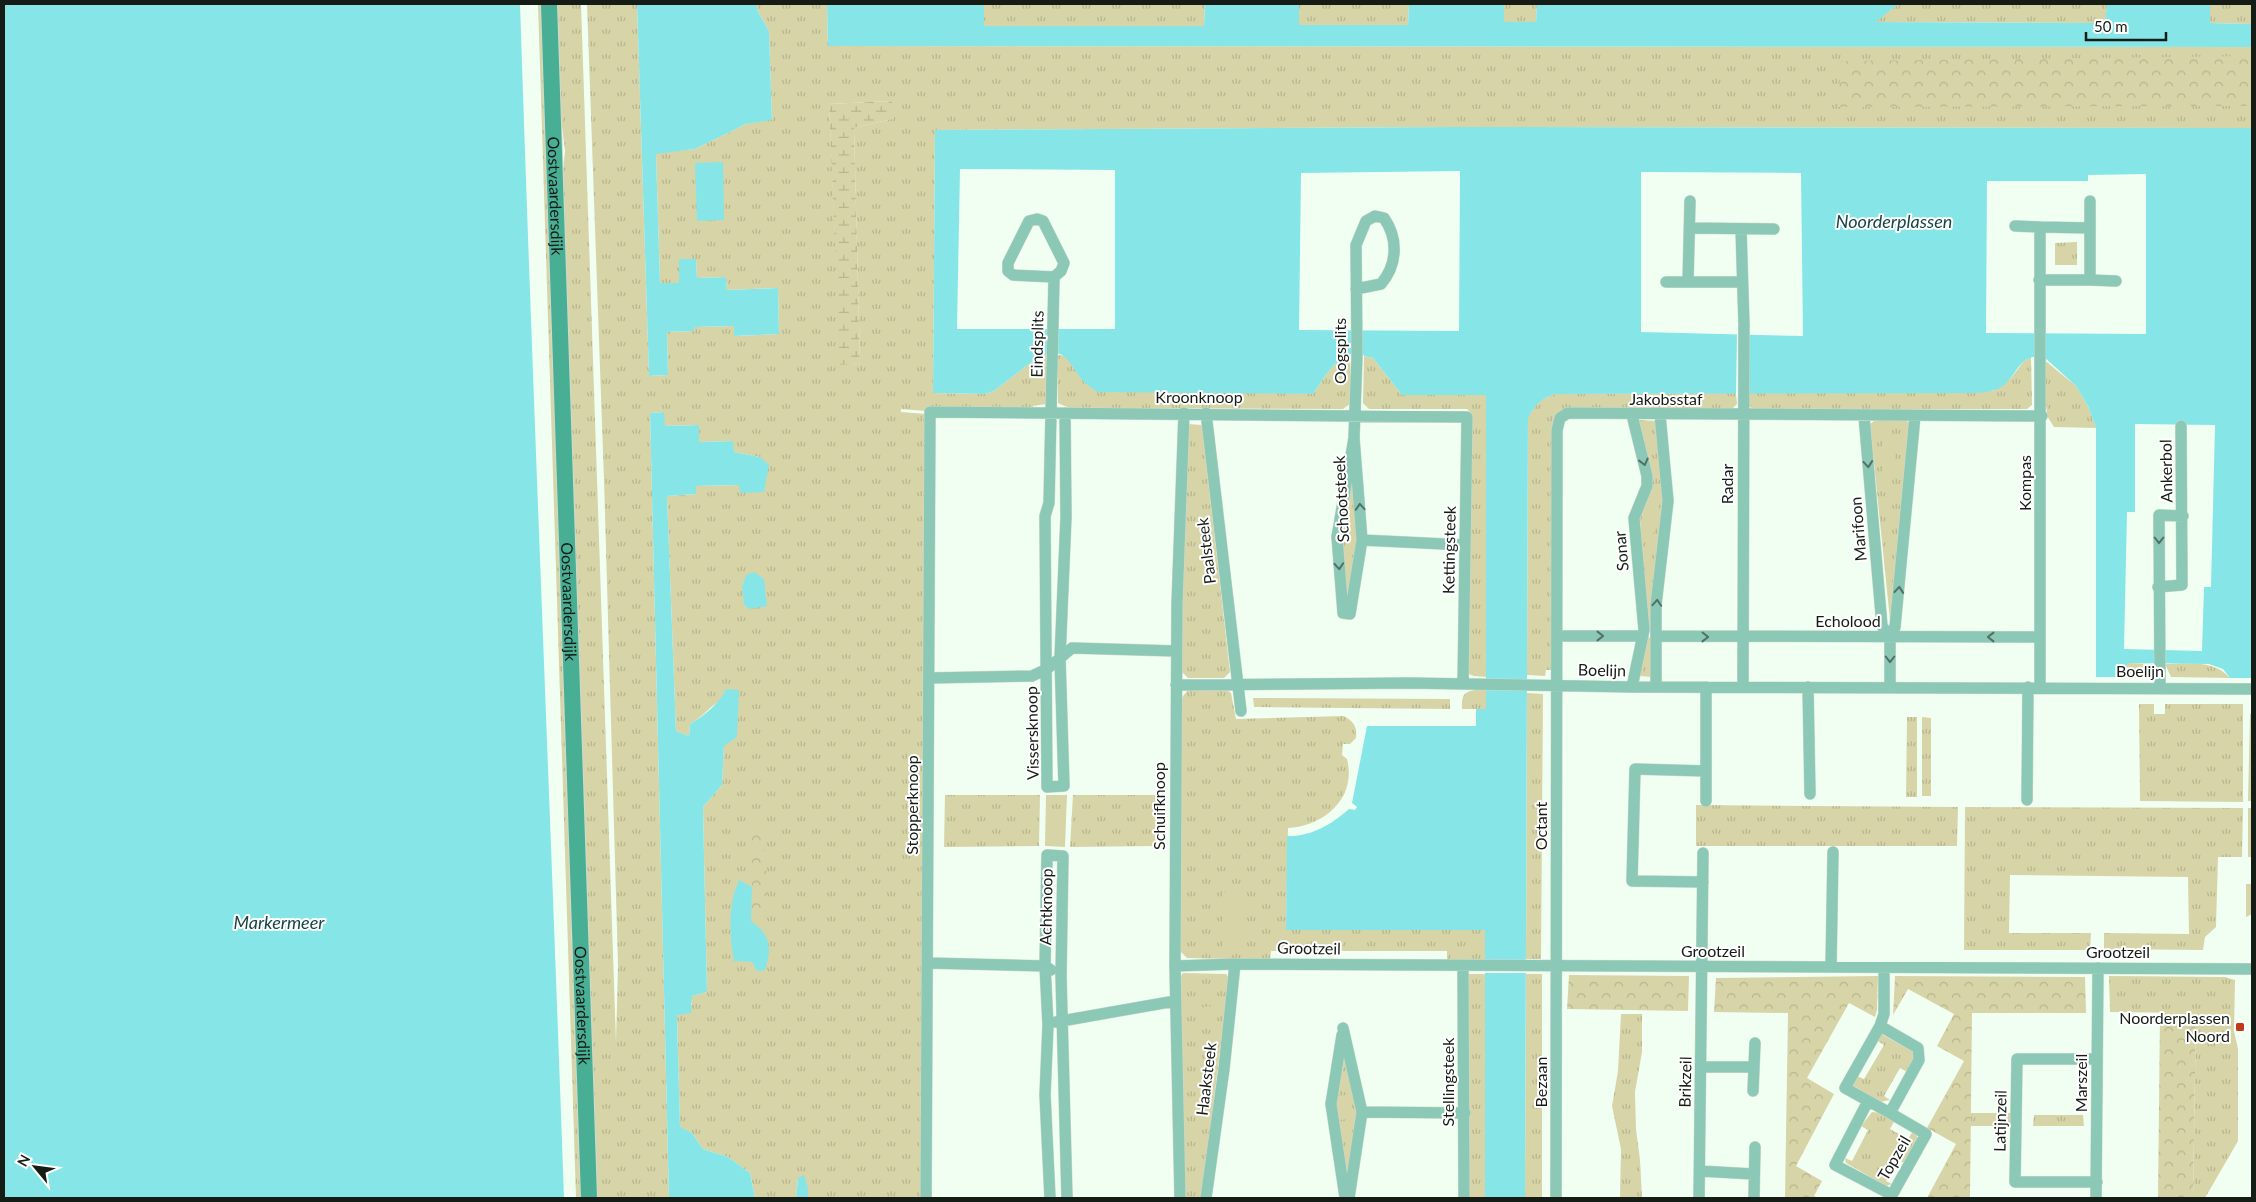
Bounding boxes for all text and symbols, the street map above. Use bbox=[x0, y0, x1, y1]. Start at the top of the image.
scale bar bbox=[2086, 10, 2166, 42]
text: 50 m bbox=[2094, 17, 2128, 35]
street label: Oostvaardersdijk bbox=[544, 136, 567, 256]
water label: Noorderplassen bbox=[1836, 210, 1952, 232]
street label: Eindsplits bbox=[1026, 310, 1047, 378]
street label: Oogsplits bbox=[1330, 318, 1349, 384]
street label: Kroonknoop bbox=[1155, 387, 1243, 406]
street label: Jakobsstaf bbox=[1629, 389, 1703, 408]
street label: Ankerbol bbox=[2155, 439, 2176, 503]
street label: Schootsteek bbox=[1329, 454, 1352, 543]
street label: Kompas bbox=[2015, 455, 2034, 511]
one-way arrow bbox=[1638, 458, 1649, 467]
one-way arrow bbox=[1863, 460, 1874, 468]
street label: Radar bbox=[1717, 464, 1736, 504]
street label: Marifoon bbox=[1845, 496, 1870, 562]
one-way arrow bbox=[1354, 503, 1365, 511]
street label: Kettingsteek bbox=[1438, 505, 1459, 594]
street label: Paalsteek bbox=[1192, 516, 1219, 585]
street label: Sonar bbox=[1609, 530, 1632, 572]
one-way arrow bbox=[2154, 536, 2164, 544]
street label: Oostvaardersdijk bbox=[558, 542, 581, 662]
one-way arrow bbox=[1334, 562, 1345, 570]
one-way arrow bbox=[1893, 585, 1904, 593]
one-way arrow bbox=[1651, 599, 1662, 607]
street label: Echolood bbox=[1815, 611, 1881, 630]
one-way arrow bbox=[1596, 631, 1604, 641]
one-way arrow bbox=[1702, 632, 1709, 642]
one-way arrow bbox=[1987, 632, 1995, 642]
one-way arrow bbox=[1885, 655, 1895, 663]
street label: Boelijn bbox=[1578, 660, 1626, 679]
street label: Boelijn bbox=[2116, 661, 2164, 680]
street label: Vissersknoop bbox=[1021, 686, 1042, 780]
street label: Stopperknoop bbox=[902, 755, 921, 855]
street label: Schuifknoop bbox=[1149, 762, 1168, 850]
street label: Octant bbox=[1531, 801, 1550, 850]
street label: Achtknoop bbox=[1035, 868, 1056, 946]
water label: Markermeer bbox=[234, 911, 325, 933]
street label: Grootzeil bbox=[1277, 937, 1341, 958]
street label: Grootzeil bbox=[1681, 941, 1745, 960]
street label: Grootzeil bbox=[2086, 942, 2150, 961]
street label: Oostvaardersdijk bbox=[572, 946, 595, 1066]
place label: Noorderplassen Noord bbox=[2119, 1008, 2230, 1045]
marker: Noorderplassen Noord bbox=[2234, 1021, 2246, 1033]
street label: Stellingsteek bbox=[1438, 1037, 1457, 1126]
street label: Haaksteek bbox=[1192, 1040, 1220, 1117]
street label: Marszeil bbox=[2071, 1054, 2090, 1112]
street label: Brikzeil bbox=[1675, 1056, 1694, 1108]
street label: Bezaan bbox=[1531, 1057, 1550, 1107]
street label: Latijnzeil bbox=[1989, 1090, 2010, 1152]
street label: Topzeil bbox=[1873, 1132, 1914, 1184]
north arrow bbox=[10, 1142, 60, 1192]
text: N bbox=[13, 1152, 33, 1169]

